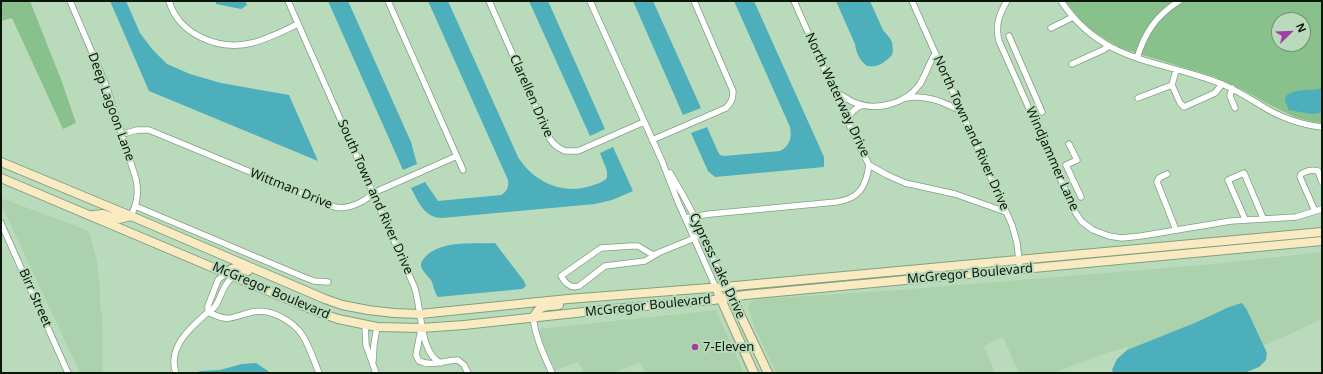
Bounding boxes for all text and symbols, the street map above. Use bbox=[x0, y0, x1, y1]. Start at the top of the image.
north arrow bbox=[1271, 12, 1311, 52]
text: N bbox=[1293, 20, 1310, 35]
street label: North Waterway Drive bbox=[801, 30, 873, 160]
street label: Deep Lagoon Lane bbox=[84, 51, 138, 163]
street label: Clarellen Drive bbox=[506, 52, 556, 140]
street label: North Town and River Drive bbox=[930, 53, 1012, 213]
street label: Windjammer Lane bbox=[1022, 105, 1082, 213]
street label: South Town and River Drive bbox=[334, 117, 416, 277]
street label: Wittman Drive bbox=[247, 165, 335, 213]
street label: Cypress Lake Drive bbox=[686, 211, 748, 321]
street label: McGregor Boulevard bbox=[210, 259, 332, 323]
street label: McGregor Boulevard bbox=[906, 261, 1034, 287]
street label: Birr Street bbox=[15, 266, 55, 330]
street label: McGregor Boulevard bbox=[584, 292, 712, 320]
place label: 7-Eleven bbox=[703, 339, 754, 355]
marker: 7-Eleven bbox=[690, 342, 700, 352]

